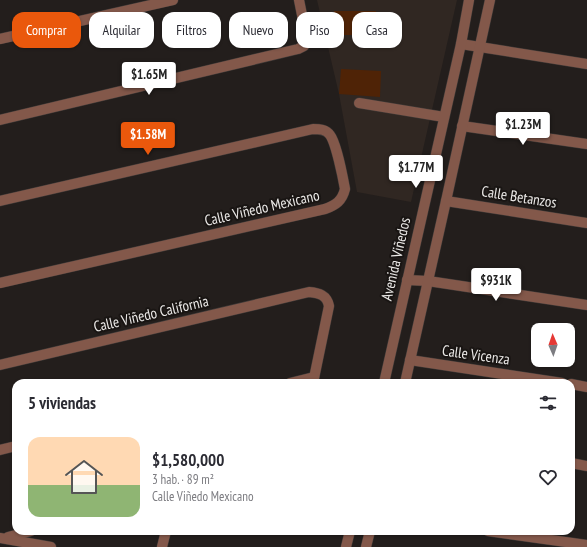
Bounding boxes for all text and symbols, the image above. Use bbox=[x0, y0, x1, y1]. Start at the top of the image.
chip: Comprar bbox=[12, 12, 81, 48]
chip: Alquilar bbox=[89, 12, 154, 48]
chip: Filtros bbox=[162, 12, 221, 48]
chip: Nuevo bbox=[229, 12, 288, 48]
chip: Piso bbox=[296, 12, 344, 48]
chip: Casa bbox=[352, 12, 402, 48]
pin: $1.65M bbox=[116, 62, 182, 96]
text: $1.65M bbox=[131, 66, 167, 83]
pin: $1.23M bbox=[490, 112, 556, 146]
text: $1.23M bbox=[505, 116, 541, 133]
pin: $1.58M bbox=[115, 122, 181, 156]
text: $1.58M bbox=[130, 126, 166, 143]
pin: $1.77M bbox=[383, 155, 449, 189]
text: $1.77M bbox=[398, 159, 434, 176]
street label: Calle Betanzos bbox=[480, 181, 558, 212]
street label: Calle Viñedo Mexicano bbox=[203, 185, 321, 230]
street label: Avenida Viñedos bbox=[377, 215, 414, 302]
pin: $931K bbox=[468, 268, 524, 302]
text: $931K bbox=[480, 272, 512, 289]
street label: Calle Viñedo California bbox=[92, 291, 210, 336]
north arrow bbox=[531, 323, 575, 367]
map controls bbox=[531, 323, 575, 367]
street label: Calle Vicenza bbox=[441, 340, 511, 369]
text: 5 viviendas bbox=[28, 392, 96, 414]
icon: filters bbox=[537, 392, 559, 414]
text: $1,580,000 bbox=[152, 449, 224, 471]
icon: home bbox=[60, 453, 108, 501]
icon: heart bbox=[537, 466, 559, 488]
text: 3 hab. · 89 m² bbox=[152, 471, 214, 488]
text: Calle Viñedo Mexicano bbox=[152, 488, 254, 505]

